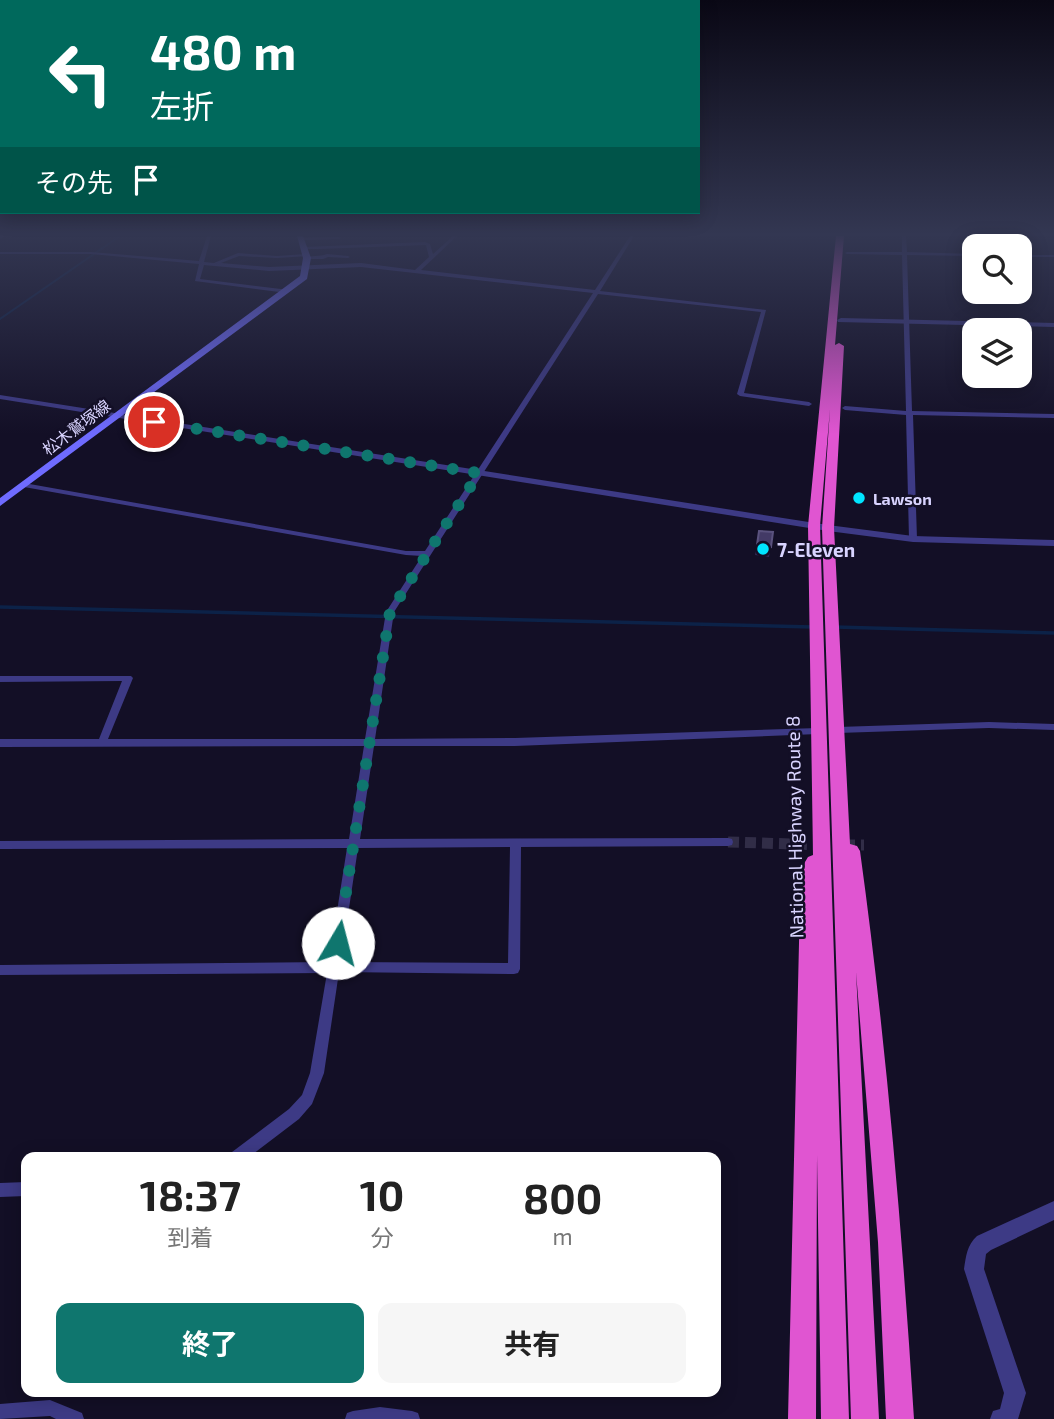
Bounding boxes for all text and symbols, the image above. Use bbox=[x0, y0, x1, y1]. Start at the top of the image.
text: 480 m bbox=[150, 21, 296, 80]
icon: left bbox=[35, 28, 126, 119]
text: 左折 bbox=[150, 86, 214, 124]
icon: arrive bbox=[127, 161, 165, 199]
text: その先 bbox=[35, 166, 113, 197]
map controls bbox=[962, 234, 1032, 388]
button: search bbox=[962, 234, 1032, 304]
button: layers bbox=[962, 318, 1032, 388]
pin bbox=[124, 392, 184, 452]
street label: 松木鷲塚線 bbox=[38, 395, 114, 459]
icon: arrive bbox=[135, 403, 173, 441]
place label: Lawson bbox=[873, 489, 932, 508]
marker: Lawson bbox=[851, 490, 867, 506]
place label: 7-Eleven bbox=[777, 538, 855, 561]
marker: 7-Eleven bbox=[755, 541, 771, 557]
street label: National Highway Route 8 bbox=[781, 715, 807, 939]
position arrow bbox=[301, 906, 375, 980]
text: 18:37 bbox=[140, 1169, 241, 1219]
text: 10 bbox=[360, 1169, 404, 1219]
text: 800 bbox=[523, 1172, 602, 1222]
text: m bbox=[553, 1222, 573, 1250]
text: 到着 bbox=[167, 1223, 213, 1251]
text: 分 bbox=[370, 1223, 393, 1251]
button: 終了 bbox=[56, 1303, 364, 1383]
button: 共有 bbox=[378, 1303, 686, 1383]

